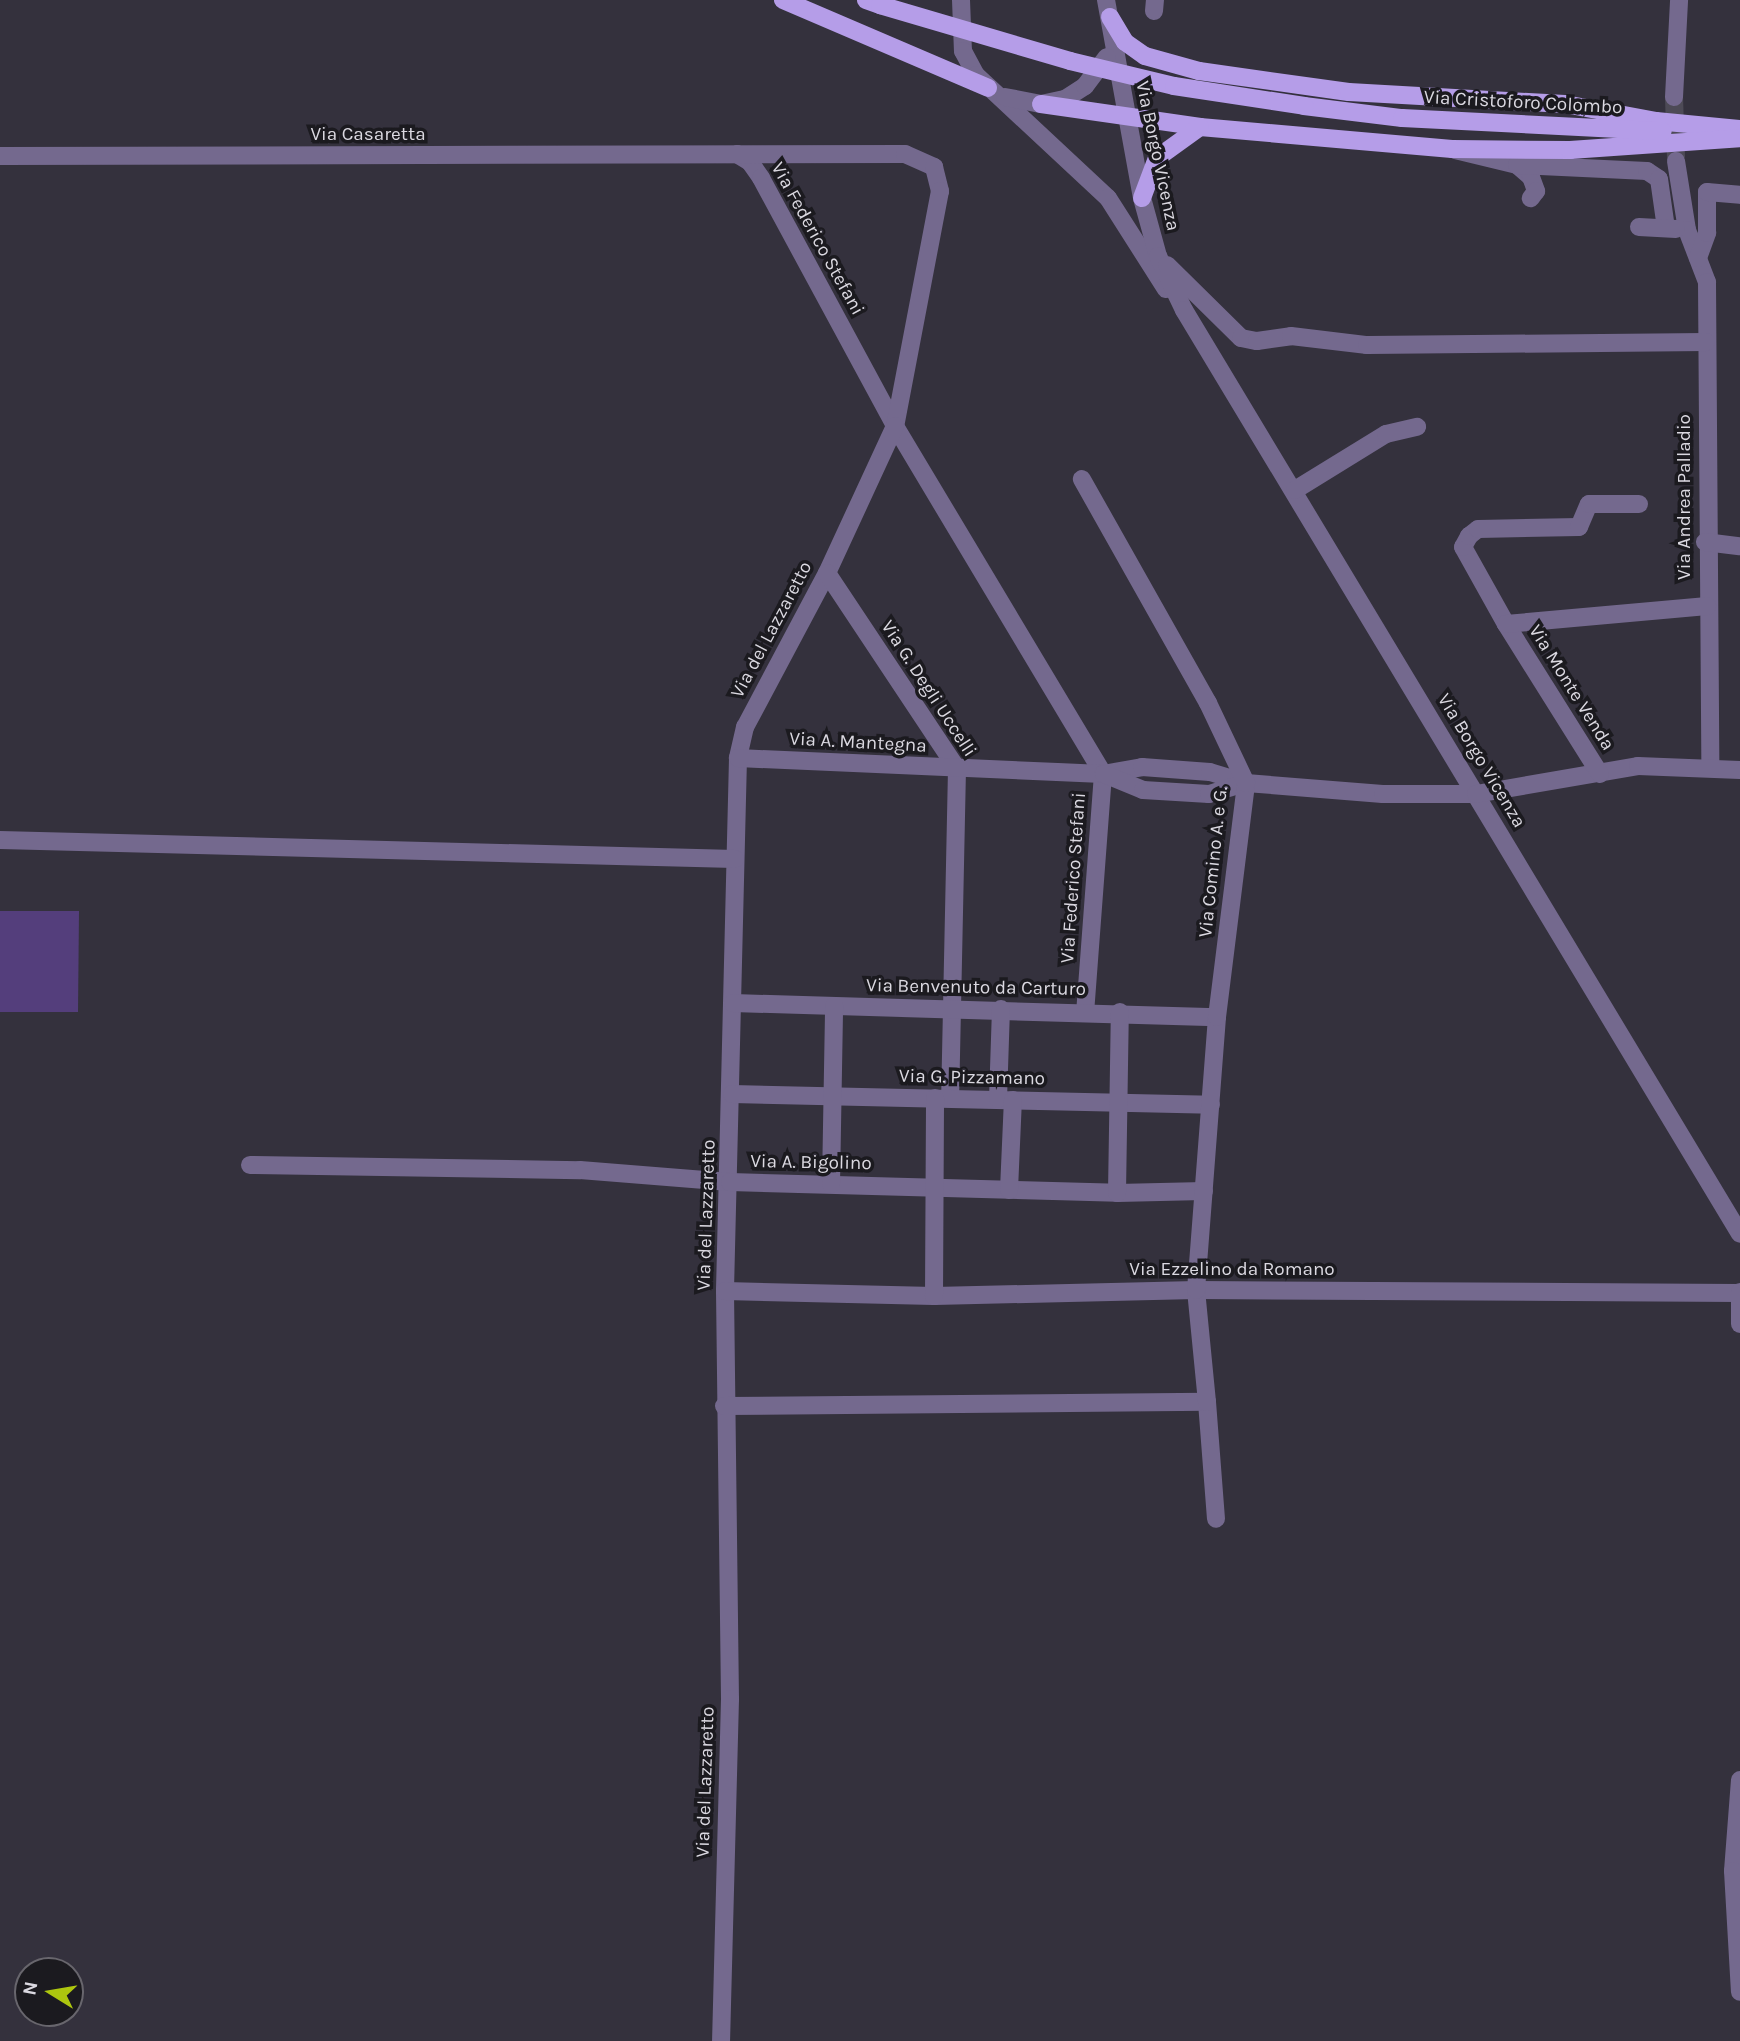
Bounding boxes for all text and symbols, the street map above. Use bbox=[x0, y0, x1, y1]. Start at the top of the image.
street label: Via Borgo Vicenza bbox=[1130, 79, 1184, 233]
street label: Via Cristoforo Colombo bbox=[1423, 86, 1623, 120]
street label: Via Casaretta bbox=[310, 124, 426, 146]
street label: Via Federico Stefani bbox=[766, 159, 868, 319]
street label: Via Andrea Palladio bbox=[1674, 414, 1696, 580]
street label: Via del Lazzaretto bbox=[726, 558, 818, 702]
street label: Via G. Degli Uccelli bbox=[875, 617, 981, 761]
street label: Via Monte Venda bbox=[1523, 621, 1619, 755]
street label: Via Borgo Vicenza bbox=[1432, 690, 1530, 832]
street label: Via A. Mantegna bbox=[789, 728, 927, 758]
street label: Via Comino A. e G. bbox=[1195, 785, 1233, 939]
street label: Via Federico Stefani bbox=[1057, 792, 1091, 964]
street label: Via Benvenuto da Carturo bbox=[866, 975, 1086, 1001]
street label: Via G. Pizzamano bbox=[899, 1065, 1045, 1091]
street label: Via del Lazzaretto bbox=[693, 1139, 721, 1291]
street label: Via A. Bigolino bbox=[750, 1151, 872, 1175]
street label: Via Ezzelino da Romano bbox=[1129, 1259, 1335, 1281]
street label: Via del Lazzaretto bbox=[692, 1706, 720, 1858]
north arrow bbox=[14, 1957, 84, 2027]
text: N bbox=[18, 1980, 42, 1997]

